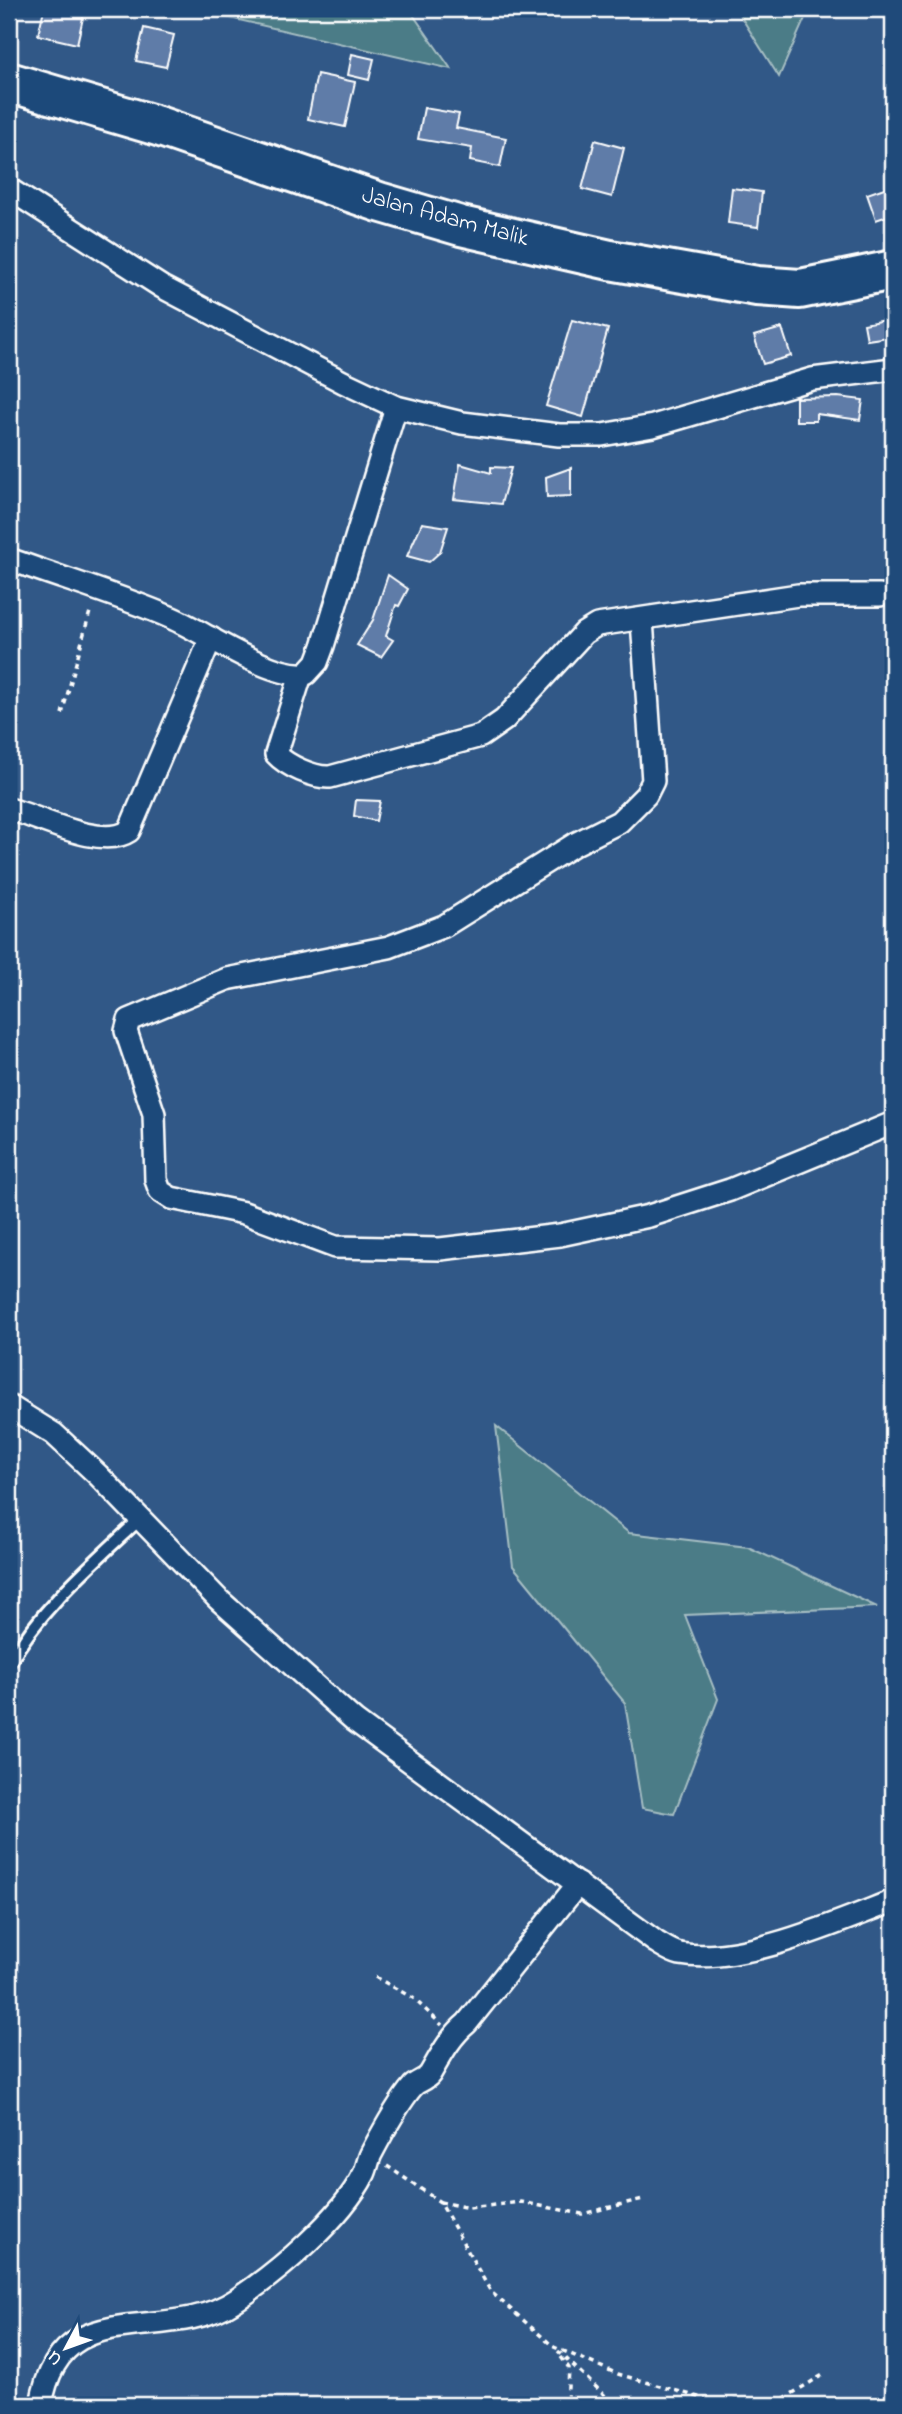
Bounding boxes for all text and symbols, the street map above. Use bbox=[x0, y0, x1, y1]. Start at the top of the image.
street label: Jalan Adam Malik bbox=[358, 179, 533, 257]
north arrow bbox=[32, 2312, 102, 2382]
text: U bbox=[41, 2344, 69, 2371]

